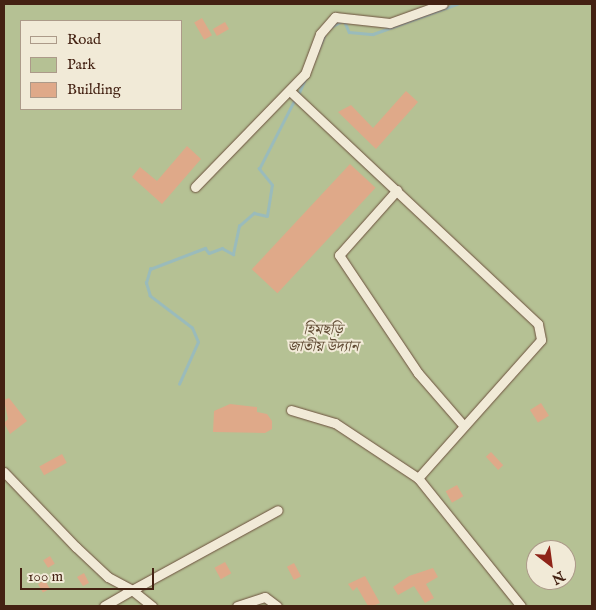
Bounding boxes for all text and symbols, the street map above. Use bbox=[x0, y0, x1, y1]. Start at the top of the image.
legend bbox=[20, 20, 182, 110]
text: Road bbox=[67, 30, 101, 49]
text: Park bbox=[67, 55, 96, 74]
text: Building bbox=[67, 80, 121, 99]
park label: হিমছড়ি জাতীয় উদ্যান bbox=[287, 320, 359, 355]
north arrow bbox=[526, 540, 576, 590]
scale bar bbox=[22, 558, 156, 590]
text: N bbox=[548, 566, 568, 588]
text: 100 m bbox=[28, 567, 63, 586]

